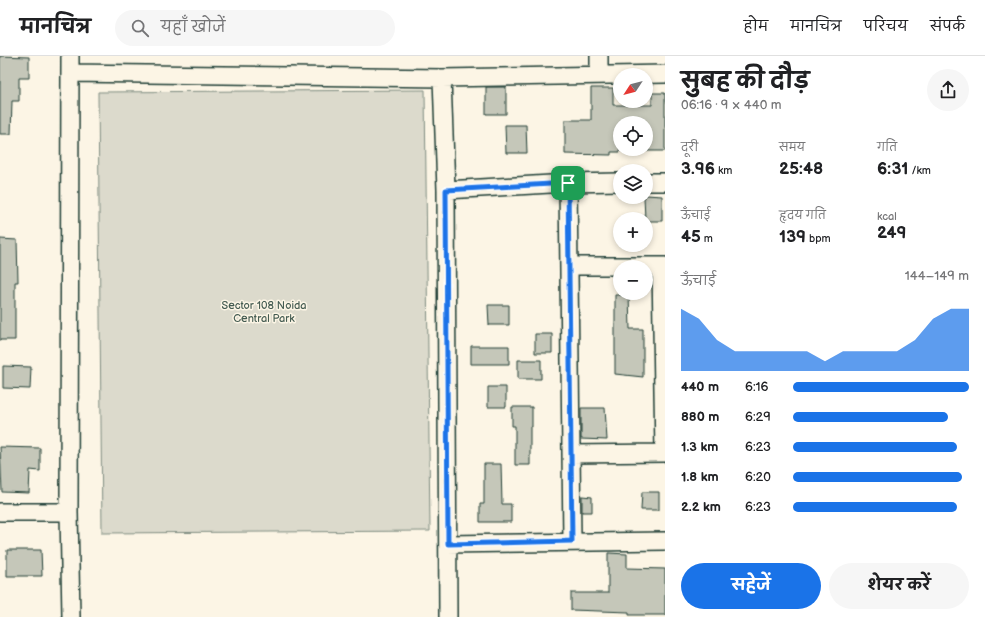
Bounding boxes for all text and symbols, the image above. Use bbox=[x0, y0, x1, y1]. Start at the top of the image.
search box bbox=[115, 10, 395, 46]
text: मानचित्र bbox=[20, 16, 91, 39]
icon: search bbox=[129, 17, 151, 39]
text: यहाँ खोजें bbox=[161, 18, 225, 37]
text: होम bbox=[744, 18, 768, 35]
text: मानचित्र bbox=[790, 18, 842, 35]
text: परिचय bbox=[864, 18, 908, 35]
text: संपर्क bbox=[930, 18, 965, 35]
north arrow bbox=[613, 68, 653, 108]
map controls bbox=[613, 68, 653, 300]
text: सुबह की दौड़ bbox=[681, 68, 809, 95]
button: share bbox=[927, 69, 969, 111]
text: 06:16 · 9 × 440 m bbox=[681, 97, 782, 113]
button: locate bbox=[613, 116, 653, 156]
text: दूरी bbox=[681, 141, 698, 154]
text: समय bbox=[779, 141, 805, 154]
text: गति bbox=[877, 141, 897, 154]
text: 3.96 bbox=[681, 159, 715, 179]
text: 25:48 bbox=[779, 159, 823, 179]
text: 6:31 bbox=[877, 159, 908, 179]
button: layers bbox=[613, 164, 653, 204]
text: km bbox=[715, 164, 732, 177]
text: /km bbox=[908, 164, 931, 177]
pin bbox=[551, 166, 585, 200]
icon: arrive bbox=[557, 172, 579, 194]
text: ऊँचाई bbox=[681, 209, 711, 222]
text: हृदय गति bbox=[779, 209, 826, 222]
text: kcal bbox=[877, 210, 897, 223]
button: + bbox=[613, 212, 653, 252]
text: 249 bbox=[877, 223, 907, 243]
text: 45 bbox=[681, 227, 701, 247]
text: 139 bbox=[779, 227, 806, 247]
text: m bbox=[701, 232, 713, 245]
text: bpm bbox=[806, 232, 831, 245]
button: − bbox=[613, 260, 653, 300]
text: 144–149 m bbox=[905, 268, 969, 284]
text: ऊँचाई bbox=[681, 273, 716, 289]
park label: Sector 108 Noida Central Park bbox=[222, 299, 307, 325]
text: 440 m bbox=[681, 379, 719, 395]
text: 6:16 bbox=[745, 379, 769, 395]
text: 880 m bbox=[681, 409, 719, 425]
text: 6:29 bbox=[745, 409, 771, 425]
text: 1.3 km bbox=[681, 439, 718, 455]
text: 6:23 bbox=[745, 439, 771, 455]
text: 1.8 km bbox=[681, 469, 719, 485]
text: 6:20 bbox=[745, 469, 771, 485]
text: 2.2 km bbox=[681, 499, 721, 515]
text: 6:23 bbox=[745, 499, 771, 515]
button: सहेजें bbox=[681, 563, 821, 609]
button: शेयर करें bbox=[829, 563, 969, 609]

